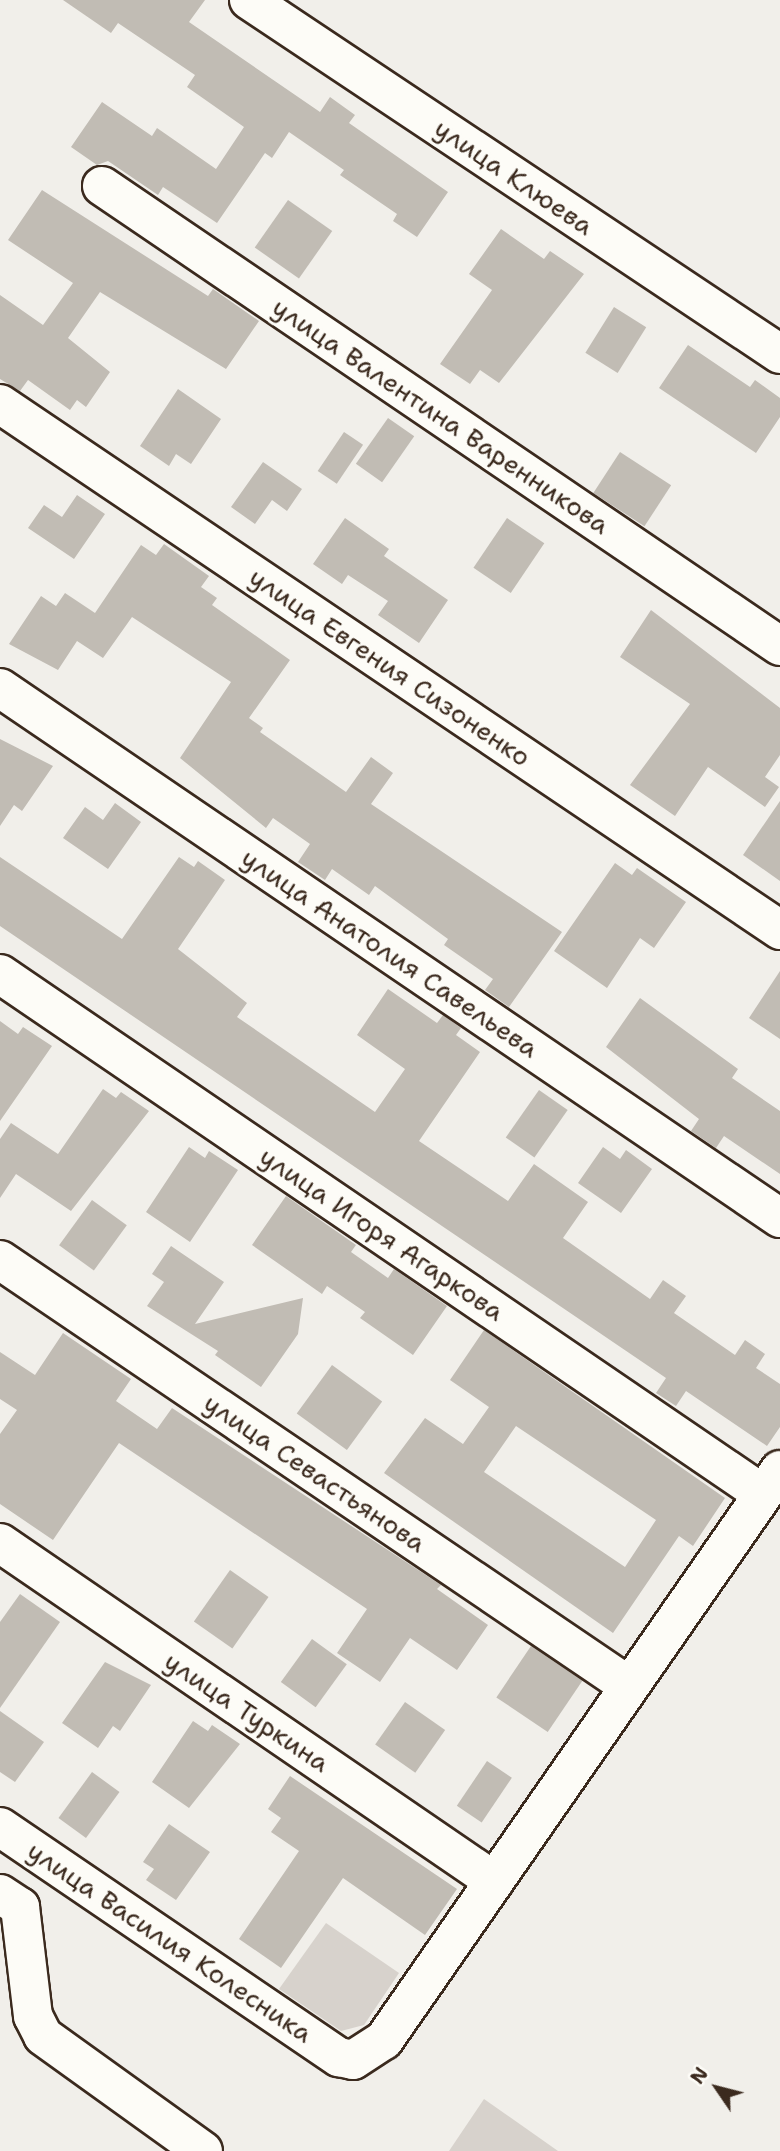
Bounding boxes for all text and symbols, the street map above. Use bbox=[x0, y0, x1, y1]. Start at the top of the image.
street label: улица Клюева bbox=[429, 112, 599, 242]
street label: улица Валентина Варенникова bbox=[267, 291, 615, 541]
street label: улица Евгения Сизоненко bbox=[244, 561, 536, 773]
street label: улица Анатолия Савельева bbox=[236, 842, 544, 1064]
street label: улица Игоря Агаркова bbox=[254, 1141, 510, 1327]
street label: улица Севастьянова bbox=[198, 1387, 432, 1559]
street label: улица Туркина bbox=[159, 1645, 335, 1779]
street label: улица Василия Колесника bbox=[22, 1835, 318, 2049]
north arrow bbox=[682, 2053, 752, 2123]
text: N bbox=[685, 2062, 714, 2089]

